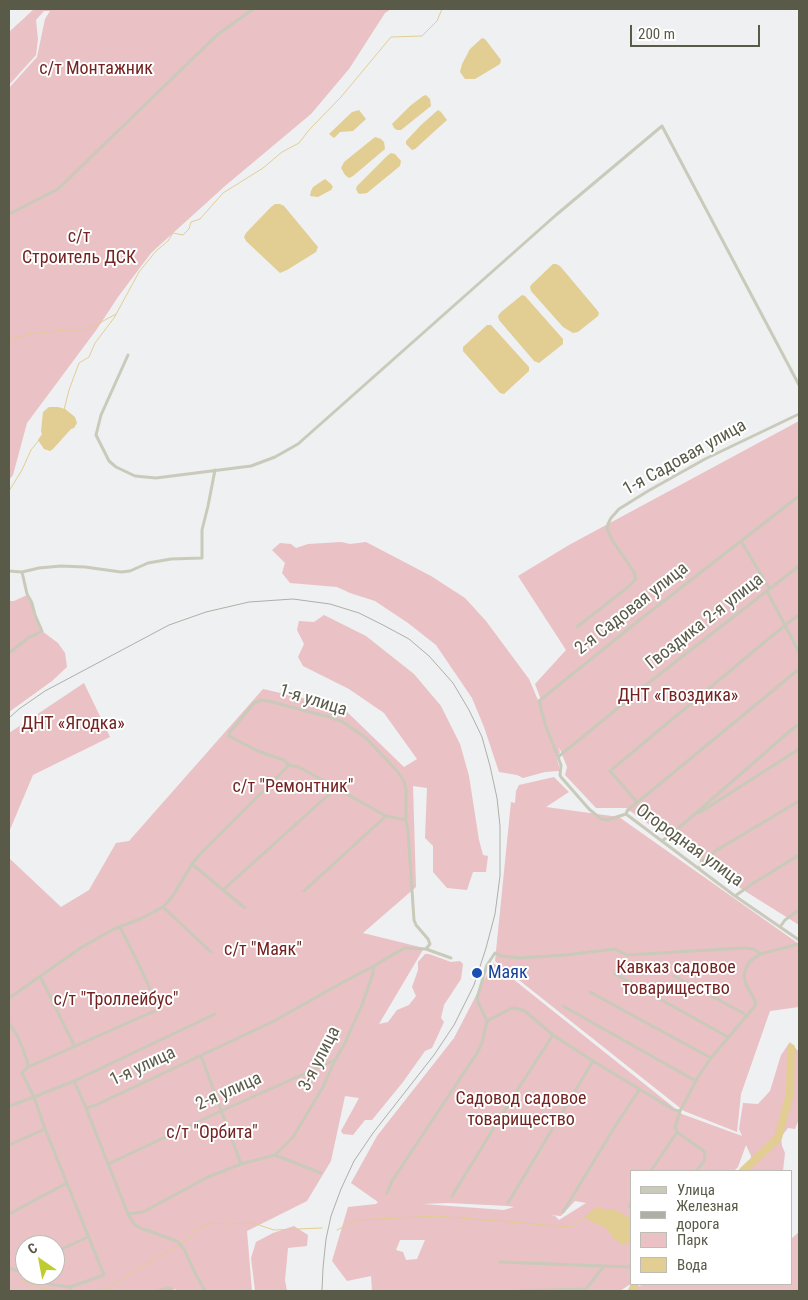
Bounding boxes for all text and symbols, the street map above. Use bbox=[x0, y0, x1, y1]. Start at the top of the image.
scale bar bbox=[633, 15, 763, 47]
text: 200 m bbox=[638, 25, 675, 43]
park label: с/т Монтажник bbox=[39, 58, 153, 80]
park label: с/т Строитель ДСК bbox=[22, 226, 136, 268]
street label: 1-я Садовая улица bbox=[620, 415, 750, 501]
street label: 2-я Садовая улица bbox=[571, 558, 693, 660]
street label: Гвоздика 2-я улица bbox=[642, 569, 768, 675]
street label: 1-я улица bbox=[277, 680, 349, 722]
park label: ДНТ «Гвоздика» bbox=[618, 685, 738, 707]
park label: ДНТ «Ягодка» bbox=[21, 713, 125, 735]
park label: с/т "Ремонтник" bbox=[232, 776, 354, 798]
street label: Огородная улица bbox=[631, 800, 747, 892]
park label: с/т "Маяк" bbox=[224, 939, 302, 961]
park label: Кавказ садовое товарищество bbox=[616, 957, 736, 1000]
place label: Маяк bbox=[488, 962, 528, 984]
marker: Маяк bbox=[470, 966, 484, 980]
park label: с/т "Троллейбус" bbox=[54, 989, 178, 1011]
street label: 3-я улица bbox=[295, 1023, 345, 1095]
street label: 1-я улица bbox=[107, 1042, 179, 1092]
street label: 2-я улица bbox=[193, 1068, 265, 1116]
park label: Садовод садовое товарищество bbox=[456, 1088, 586, 1130]
park label: с/т "Орбита" bbox=[166, 1122, 258, 1144]
legend bbox=[630, 1170, 793, 1285]
text: Улица bbox=[677, 1181, 715, 1199]
text: Железная дорога bbox=[676, 1197, 738, 1233]
text: Парк bbox=[677, 1231, 708, 1249]
north arrow bbox=[15, 1235, 65, 1285]
text: С bbox=[25, 1239, 40, 1257]
text: Вода bbox=[677, 1256, 707, 1274]

